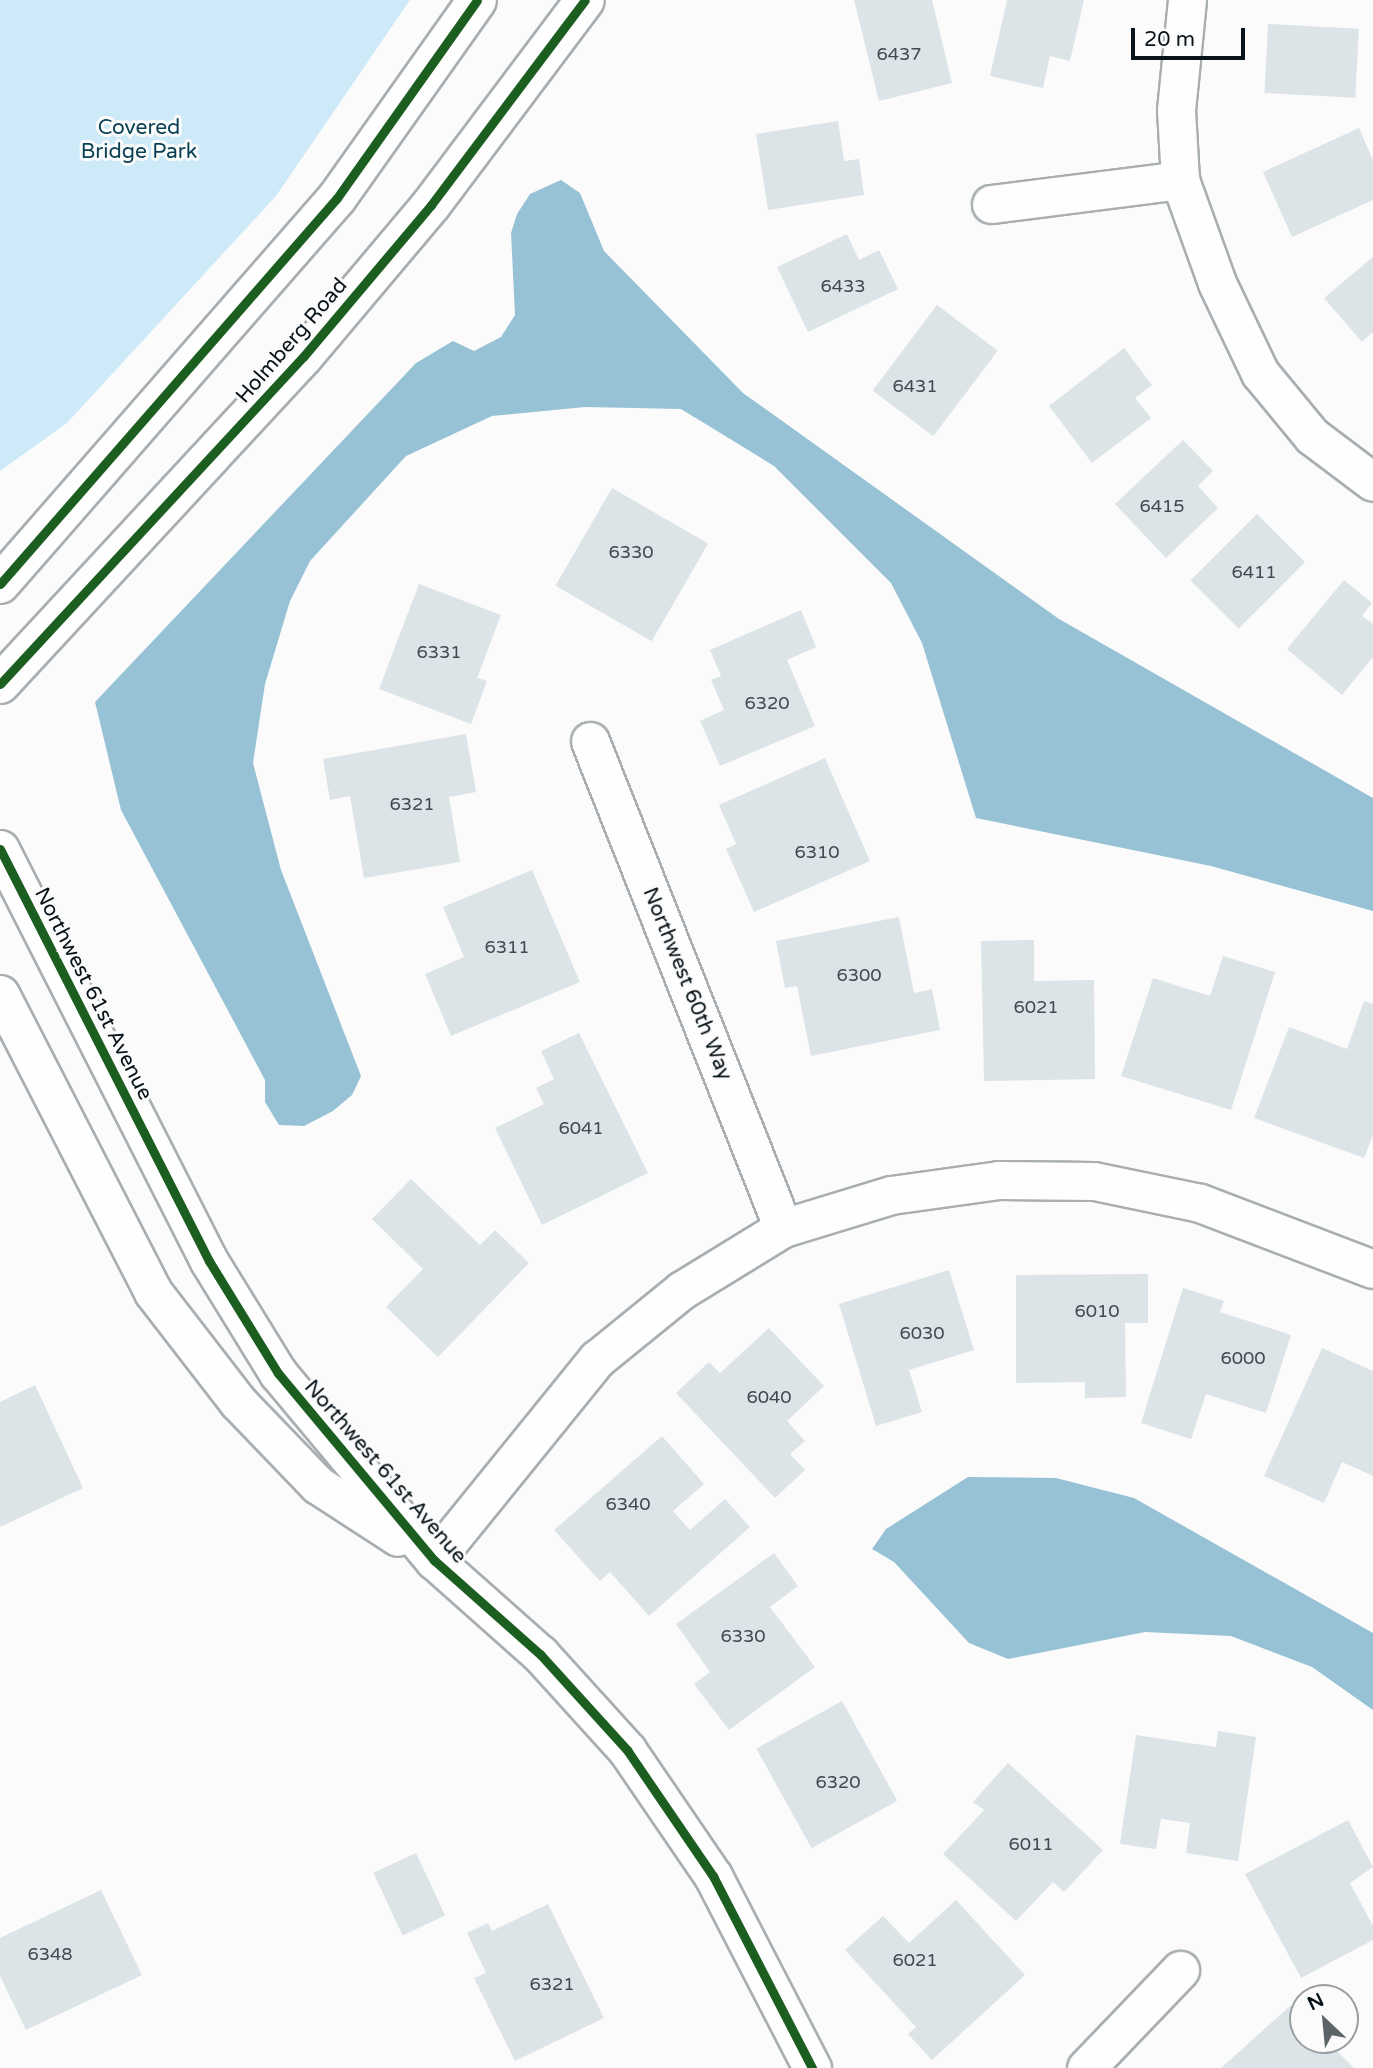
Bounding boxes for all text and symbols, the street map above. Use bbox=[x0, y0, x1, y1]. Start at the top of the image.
scale bar bbox=[1135, 14, 1249, 58]
text: 20 m bbox=[1144, 27, 1195, 52]
house number: 6437 bbox=[876, 43, 922, 65]
park label: Covered Bridge Park bbox=[81, 115, 197, 165]
street label: Holmberg Road bbox=[231, 273, 353, 409]
house number: 6433 bbox=[820, 275, 866, 297]
house number: 6431 bbox=[892, 375, 938, 397]
house number: 6415 bbox=[1139, 495, 1185, 517]
house number: 6330 bbox=[608, 541, 654, 563]
house number: 6411 bbox=[1231, 561, 1277, 583]
house number: 6331 bbox=[416, 641, 462, 663]
house number: 6320 bbox=[744, 692, 790, 714]
house number: 6321 bbox=[389, 793, 435, 815]
house number: 6310 bbox=[794, 841, 840, 863]
street label: Northwest 61st Avenue bbox=[28, 884, 158, 1104]
street label: Northwest 60th Way bbox=[637, 884, 737, 1084]
house number: 6311 bbox=[484, 936, 530, 958]
house number: 6300 bbox=[836, 964, 882, 986]
house number: 6021 bbox=[1013, 996, 1059, 1018]
house number: 6041 bbox=[558, 1117, 604, 1139]
house number: 6010 bbox=[1074, 1300, 1120, 1322]
house number: 6030 bbox=[899, 1322, 945, 1344]
house number: 6000 bbox=[1220, 1347, 1266, 1369]
street label: Northwest 61st Avenue bbox=[298, 1375, 472, 1569]
house number: 6040 bbox=[746, 1386, 792, 1408]
house number: 6340 bbox=[605, 1493, 651, 1515]
house number: 6330 bbox=[720, 1625, 766, 1647]
house number: 6320 bbox=[815, 1771, 861, 1793]
house number: 6011 bbox=[1008, 1833, 1054, 1855]
house number: 6348 bbox=[27, 1943, 73, 1965]
house number: 6021 bbox=[892, 1949, 938, 1971]
house number: 6321 bbox=[529, 1973, 575, 1995]
north arrow bbox=[1289, 1984, 1359, 2054]
text: N bbox=[1304, 1989, 1327, 2015]

